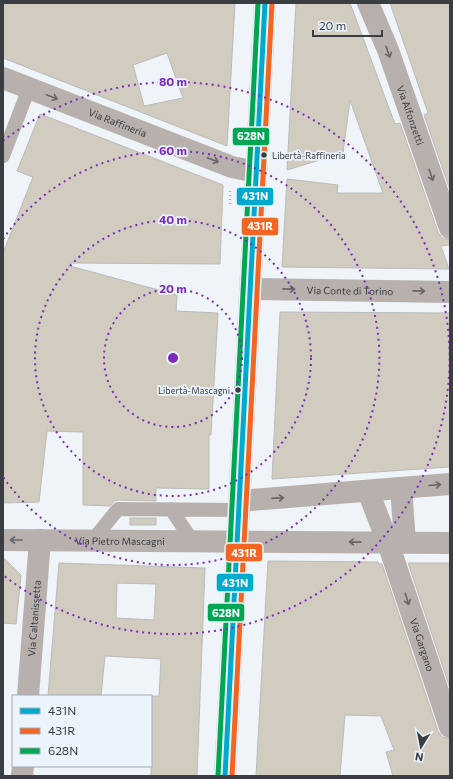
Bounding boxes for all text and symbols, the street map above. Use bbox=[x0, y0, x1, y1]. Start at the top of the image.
scale bar bbox=[313, 12, 382, 38]
text: 20 m bbox=[319, 18, 346, 32]
one-way arrow bbox=[385, 46, 393, 58]
text: 80 m bbox=[159, 74, 187, 88]
street label: Via Alfonzetti bbox=[395, 84, 427, 147]
one-way arrow bbox=[46, 93, 58, 101]
street label: Via Raffineria bbox=[87, 106, 149, 139]
line badge: 628N bbox=[232, 127, 270, 146]
text: 628N bbox=[237, 129, 265, 142]
text: 60 m bbox=[159, 143, 187, 157]
marker: Libertà-Raffineria bbox=[259, 150, 269, 160]
place label: Libertà-Raffineria bbox=[272, 150, 346, 161]
one-way arrow bbox=[206, 156, 218, 164]
one-way arrow bbox=[428, 168, 436, 180]
line badge: 431N bbox=[236, 187, 274, 206]
text: 431N bbox=[242, 189, 268, 202]
text: 40 m bbox=[159, 212, 187, 226]
line badge: 431R bbox=[241, 217, 279, 236]
text: 431R bbox=[247, 219, 273, 232]
text: 20 m bbox=[159, 281, 187, 295]
street label: Via Conte di Torino bbox=[307, 284, 393, 297]
one-way arrow bbox=[282, 285, 295, 293]
one-way arrow bbox=[412, 287, 425, 295]
centre of rings bbox=[166, 351, 180, 365]
place label: Libertà-Mascagni bbox=[158, 385, 230, 396]
marker: Libertà-Mascagni bbox=[233, 385, 243, 395]
one-way arrow bbox=[428, 482, 441, 489]
one-way arrow bbox=[271, 494, 284, 501]
street label: Via Pietro Mascagni bbox=[75, 534, 165, 547]
one-way arrow bbox=[10, 536, 23, 544]
one-way arrow bbox=[349, 538, 362, 546]
line badge: 431R bbox=[225, 543, 263, 562]
text: 431R bbox=[231, 546, 257, 559]
line badge: 431N bbox=[216, 573, 254, 592]
text: 431N bbox=[222, 576, 248, 589]
street label: Via Caltanissetta bbox=[25, 580, 43, 657]
one-way arrow bbox=[404, 593, 412, 605]
line badge: 628N bbox=[207, 603, 245, 622]
text: 628N bbox=[212, 606, 240, 619]
street label: Via Gargano bbox=[408, 616, 437, 673]
legend bbox=[12, 695, 152, 767]
text: 431N bbox=[48, 703, 76, 717]
text: 431R bbox=[48, 723, 75, 737]
north arrow bbox=[401, 727, 441, 767]
text: 628N bbox=[48, 743, 78, 757]
text: N bbox=[414, 750, 424, 764]

